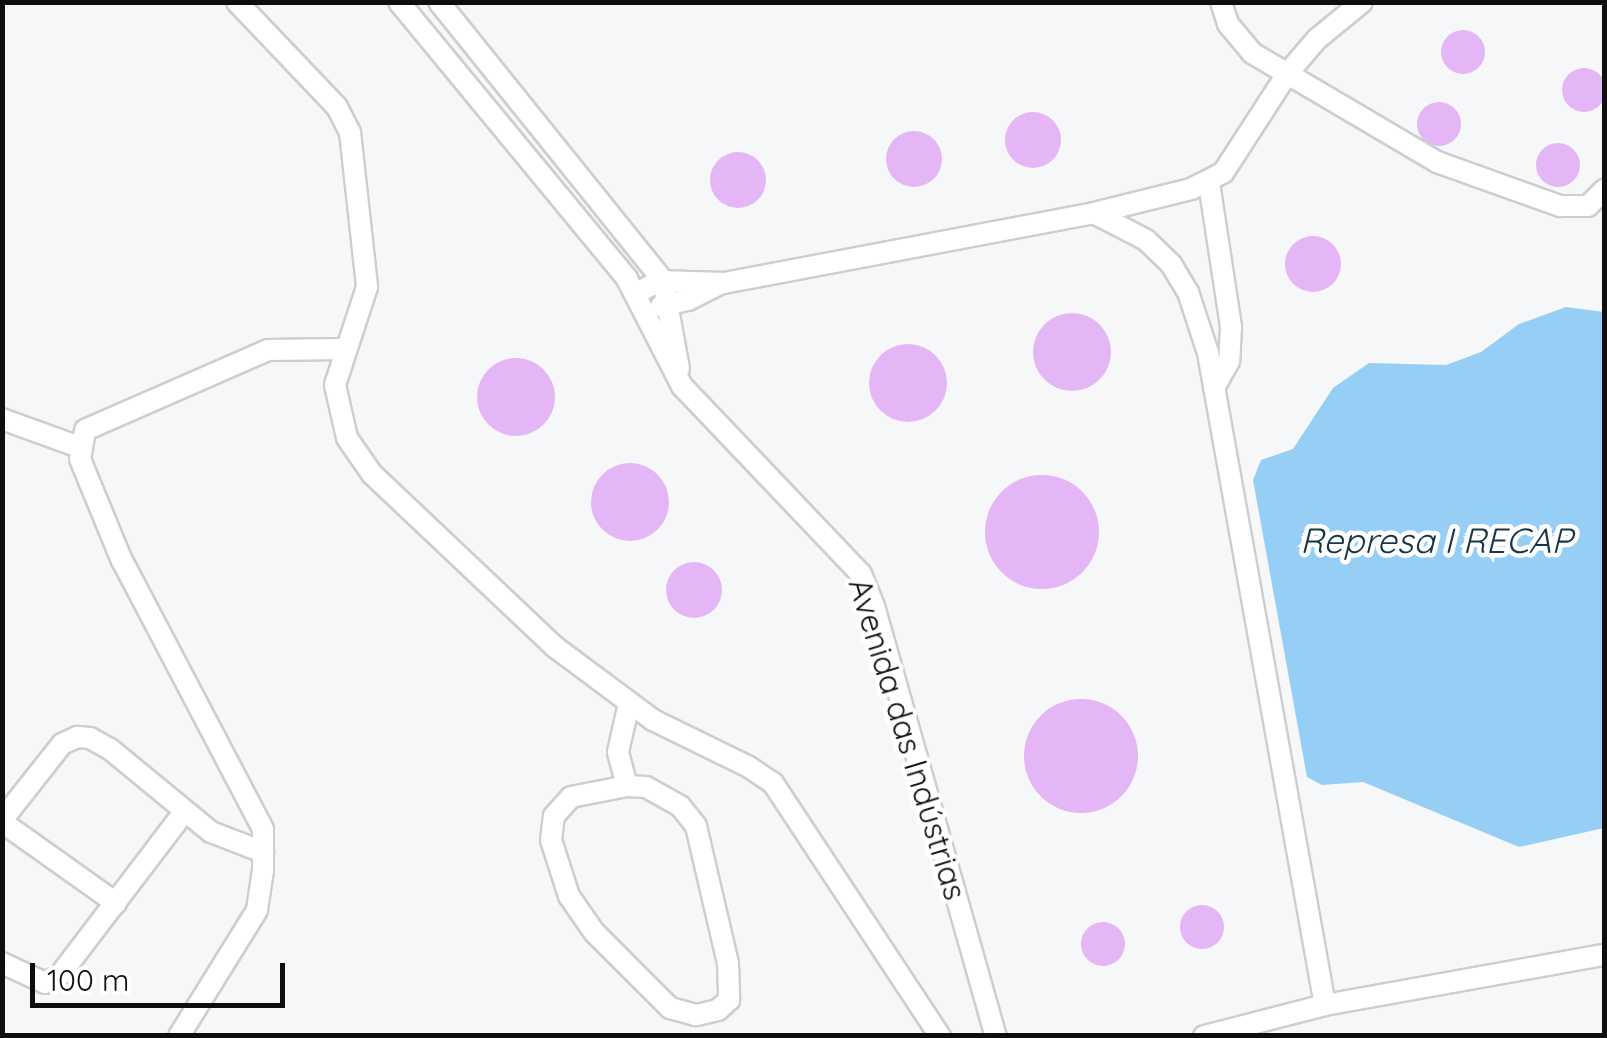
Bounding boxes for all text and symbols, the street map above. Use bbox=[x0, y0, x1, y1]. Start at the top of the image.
water label: Represa I RECAP bbox=[1300, 519, 1572, 561]
street label: Avenida das Indústrias bbox=[841, 574, 975, 904]
scale bar bbox=[35, 943, 290, 1005]
text: 100 m bbox=[47, 961, 129, 999]

